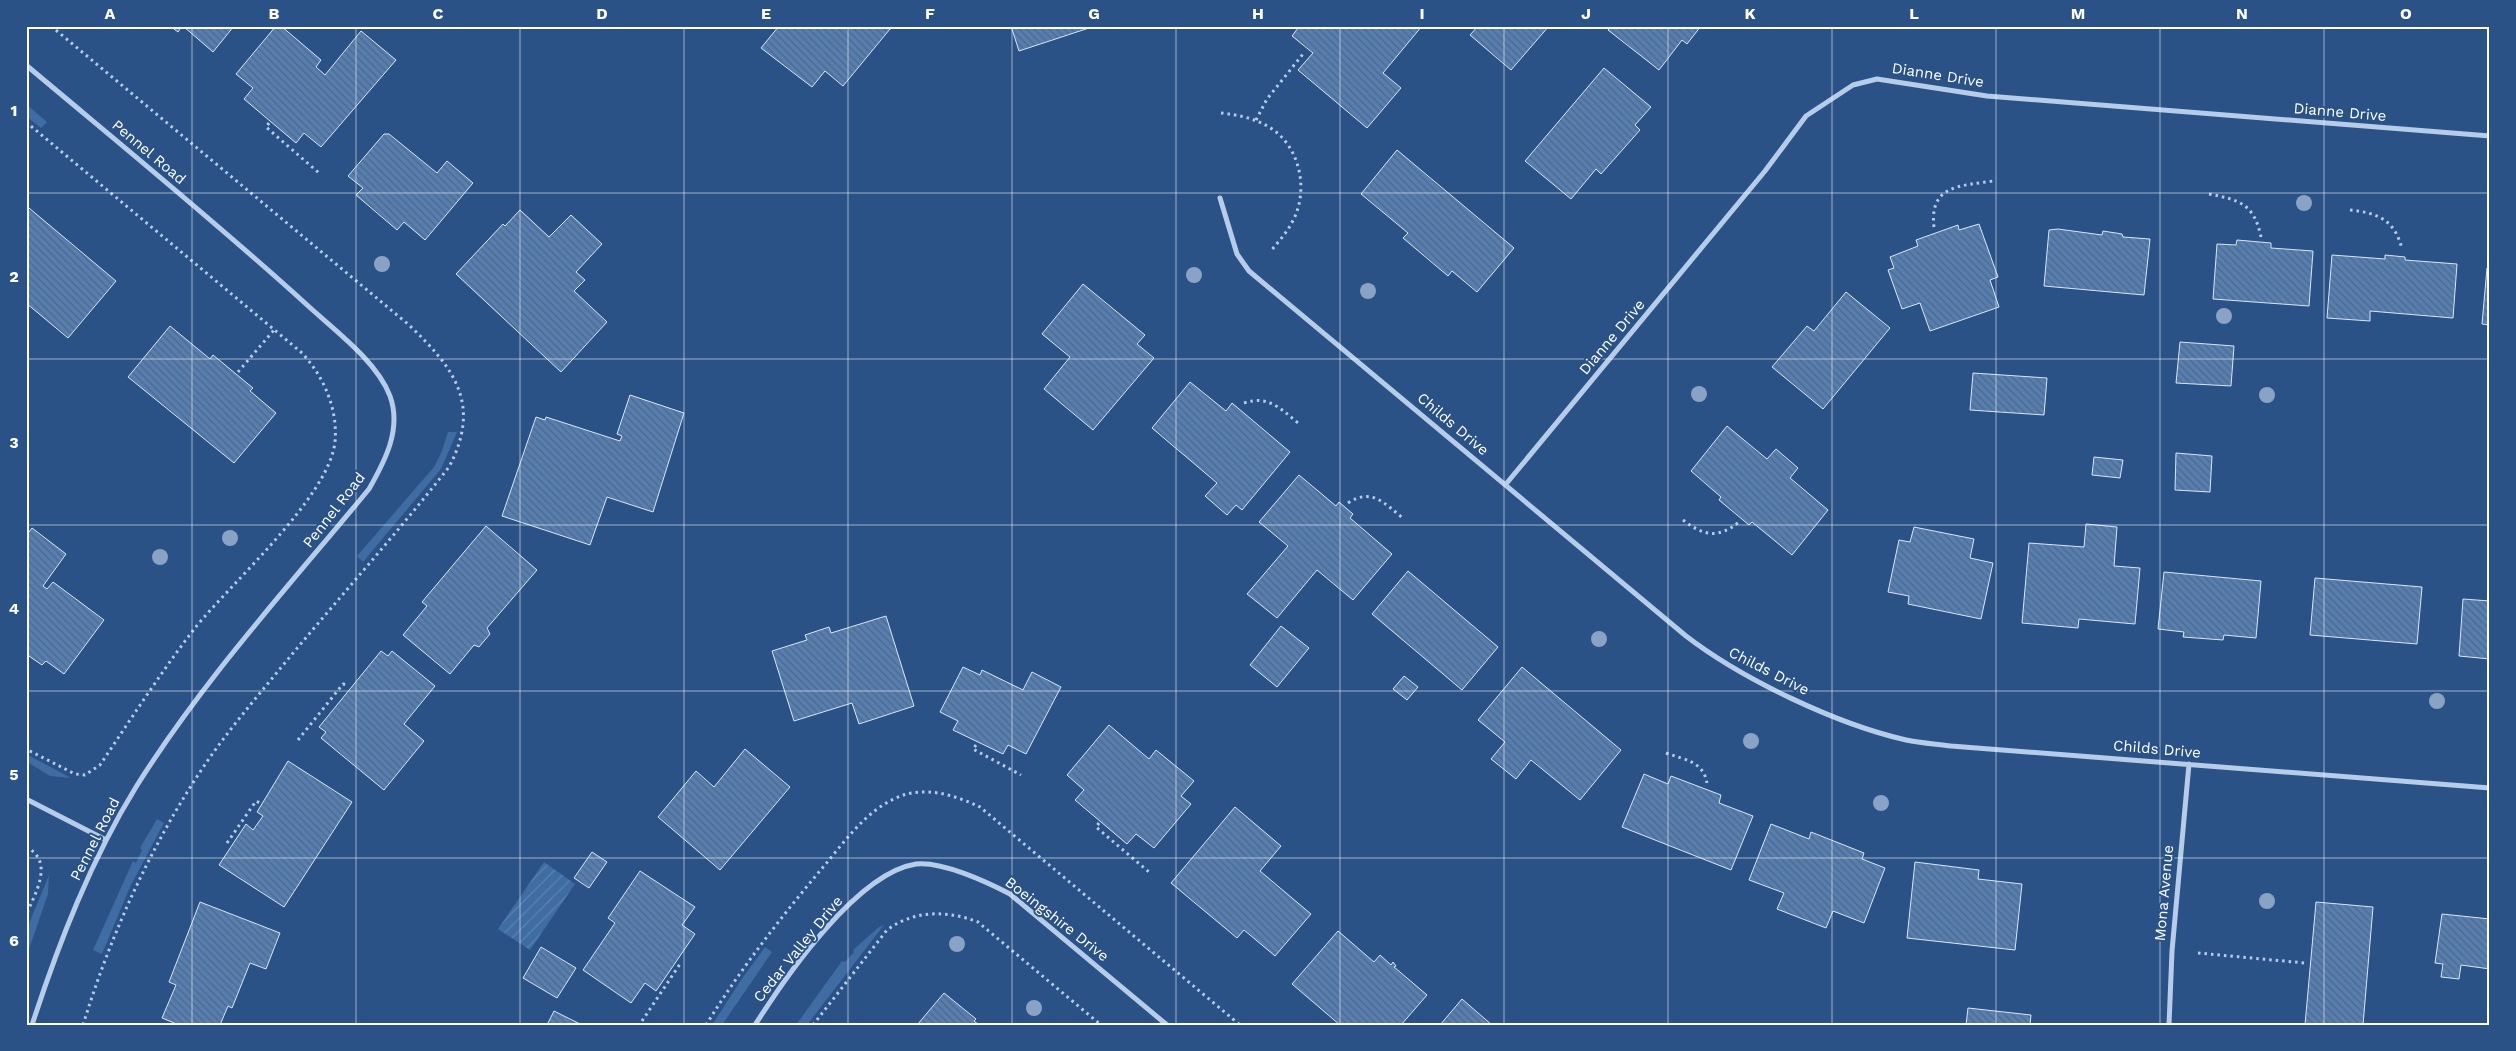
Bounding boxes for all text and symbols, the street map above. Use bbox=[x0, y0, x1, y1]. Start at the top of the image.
text: A bbox=[105, 4, 116, 23]
text: B bbox=[269, 4, 280, 23]
text: C bbox=[433, 4, 444, 23]
text: D bbox=[596, 4, 608, 23]
text: E bbox=[761, 4, 771, 23]
text: F bbox=[925, 4, 935, 23]
text: G bbox=[1088, 4, 1100, 23]
text: H bbox=[1252, 4, 1264, 23]
text: I bbox=[1419, 4, 1425, 23]
text: J bbox=[1581, 4, 1591, 23]
text: K bbox=[1744, 4, 1756, 23]
text: L bbox=[1909, 4, 1919, 23]
text: M bbox=[2071, 4, 2085, 23]
text: N bbox=[2236, 4, 2248, 23]
text: O bbox=[2400, 4, 2412, 23]
street label: Dianne Drive bbox=[1891, 59, 1985, 91]
street label: Dianne Drive bbox=[2293, 99, 2387, 125]
text: 1 bbox=[11, 101, 17, 120]
street label: Pennel Road bbox=[108, 116, 190, 188]
text: 2 bbox=[9, 267, 19, 286]
street label: Dianne Drive bbox=[1575, 296, 1649, 378]
street label: Childs Drive bbox=[1414, 389, 1492, 459]
text: 3 bbox=[9, 433, 19, 452]
street label: Pennel Road bbox=[299, 469, 369, 551]
text: 4 bbox=[9, 599, 19, 618]
street label: Childs Drive bbox=[1726, 643, 1812, 699]
street label: Childs Drive bbox=[2112, 736, 2202, 762]
text: 5 bbox=[9, 765, 19, 784]
street label: Pennel Road bbox=[66, 795, 124, 883]
street label: Mona Avenue bbox=[2151, 844, 2177, 942]
street label: Boeingshire Drive bbox=[1001, 873, 1113, 965]
street label: Cedar Valley Drive bbox=[750, 892, 846, 1006]
text: 6 bbox=[9, 931, 19, 950]

